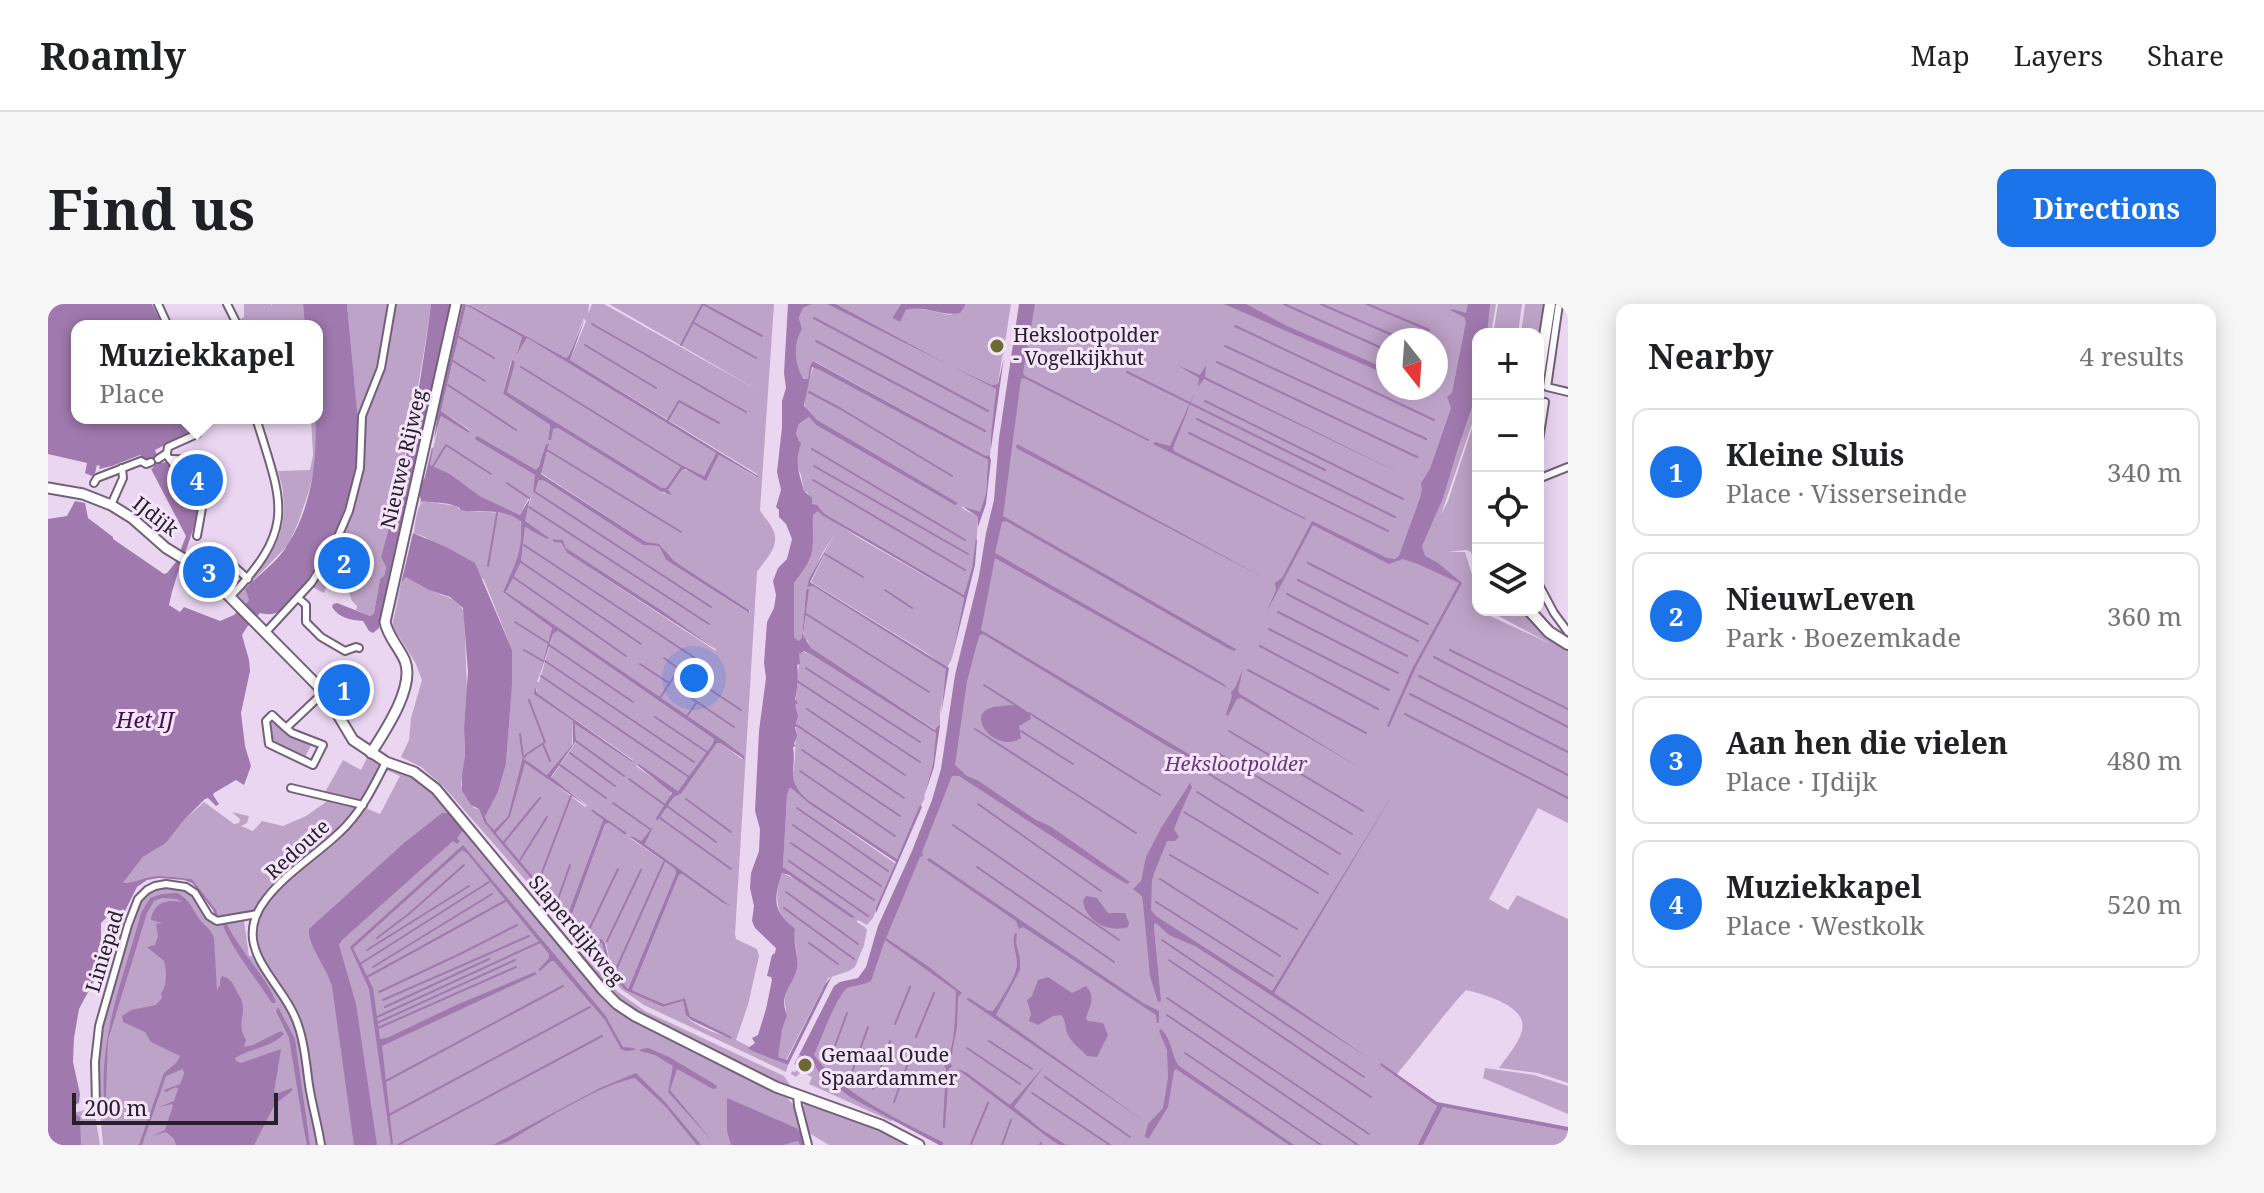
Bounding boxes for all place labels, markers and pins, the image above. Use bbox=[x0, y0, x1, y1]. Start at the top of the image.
place label: Hekslootpolder - Vogelkijkhut bbox=[1013, 321, 1160, 371]
marker: Hekslootpolder - Vogelkijkhut bbox=[988, 337, 1006, 355]
pin: 4 bbox=[171, 450, 223, 510]
pin: 2 bbox=[318, 533, 370, 593]
pin: 3 bbox=[183, 542, 235, 602]
pin: 1 bbox=[318, 660, 370, 720]
place label: Gemaal Oude Spaardammer bbox=[821, 1041, 958, 1091]
marker: Gemaal Oude Spaardammer bbox=[796, 1056, 814, 1074]

